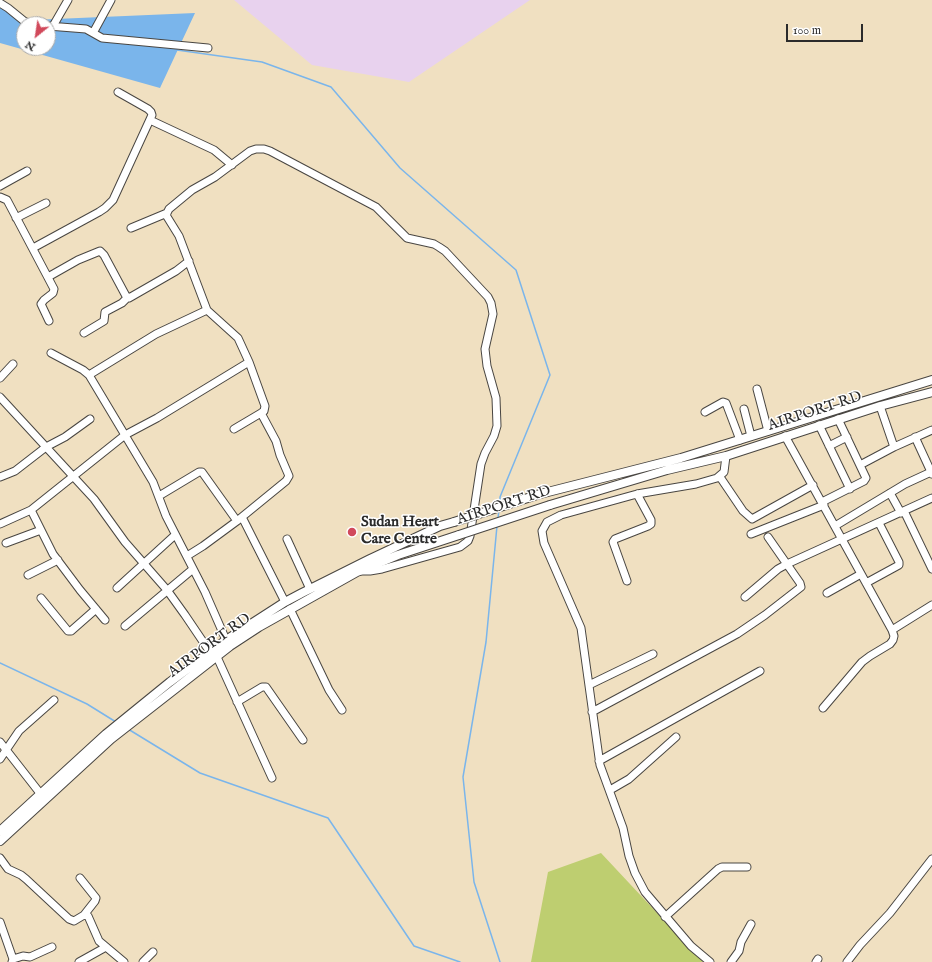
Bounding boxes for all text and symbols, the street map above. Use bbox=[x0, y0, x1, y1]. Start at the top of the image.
north arrow bbox=[16, 16, 56, 56]
scale bar bbox=[788, 16, 865, 42]
text: 100 m bbox=[793, 23, 821, 38]
text: N bbox=[23, 37, 38, 54]
street label: AIRPORT RD bbox=[766, 388, 864, 436]
street label: AIRPORT RD bbox=[455, 482, 553, 530]
place label: Sudan Heart Care Centre bbox=[361, 514, 439, 549]
marker: Sudan Heart Care Centre bbox=[346, 526, 358, 538]
street label: AIRPORT RD bbox=[165, 610, 255, 682]

